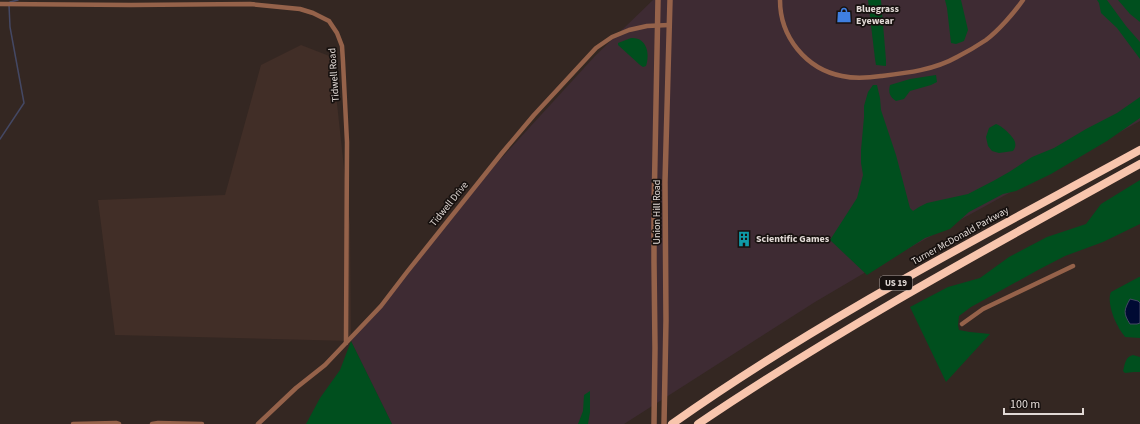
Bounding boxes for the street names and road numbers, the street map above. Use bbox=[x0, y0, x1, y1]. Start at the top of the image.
street label: Tidwell Road bbox=[325, 48, 343, 102]
street label: Tidwell Drive bbox=[426, 178, 472, 229]
street label: Union Hill Road bbox=[650, 180, 664, 244]
street label: Turner McDonald Parkway bbox=[909, 203, 1011, 269]
road number: US 19 bbox=[880, 276, 912, 290]

